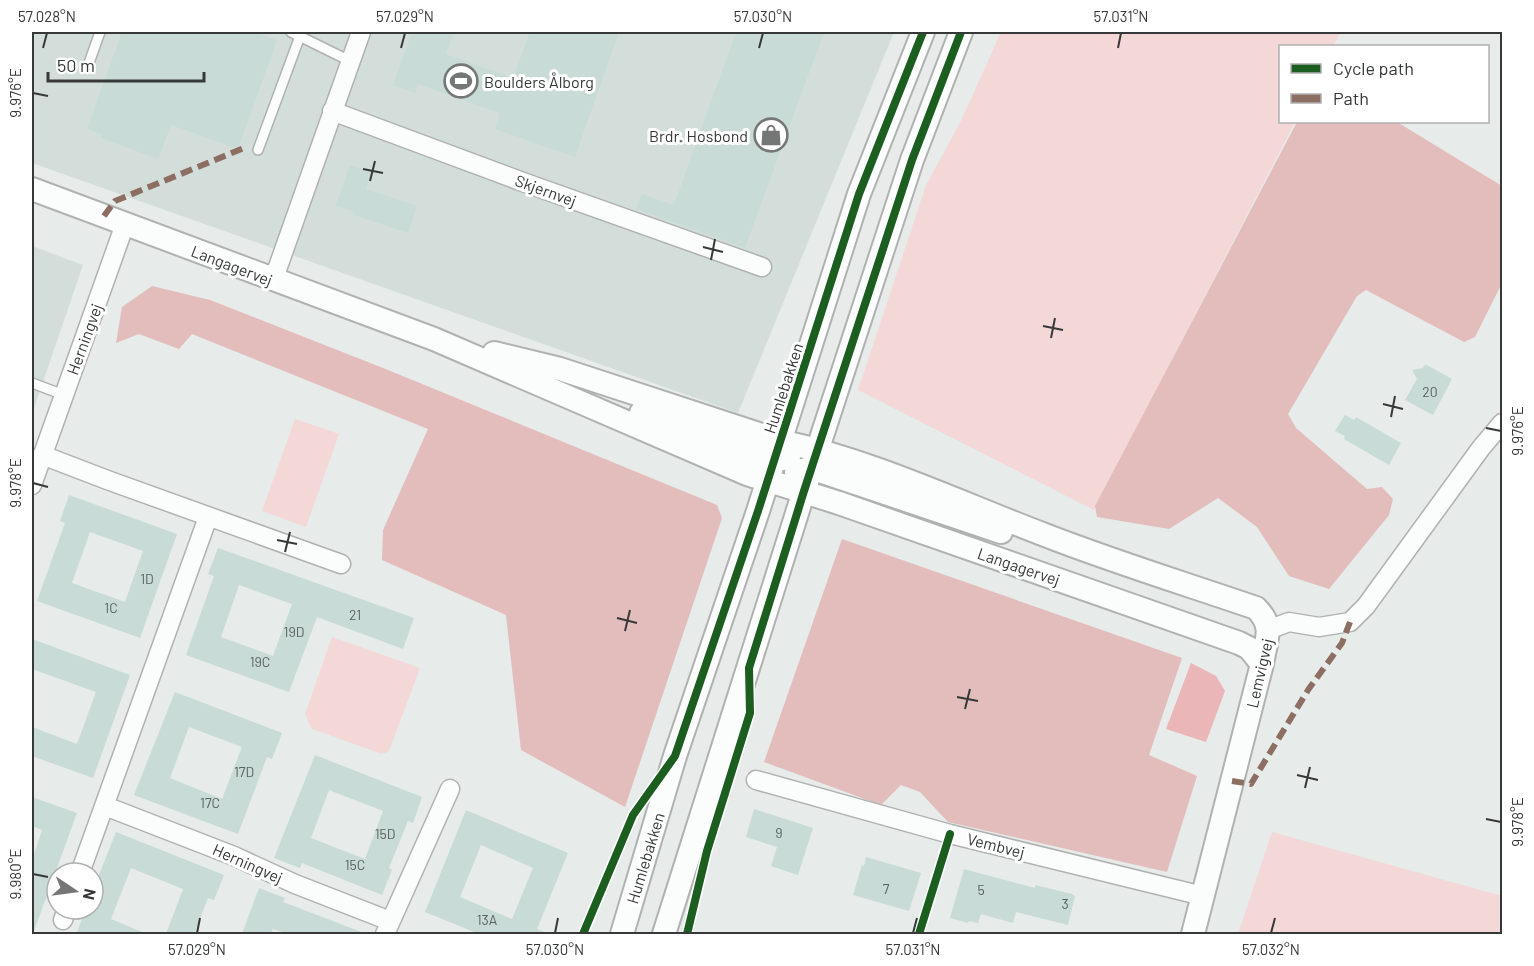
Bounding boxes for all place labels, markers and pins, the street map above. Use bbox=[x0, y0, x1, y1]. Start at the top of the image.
sports icon: Boulders Ålborg bbox=[443, 63, 479, 99]
place label: Boulders Ålborg bbox=[484, 72, 594, 91]
shop icon: Brdr. Hosbond bbox=[753, 117, 789, 153]
place label: Brdr. Hosbond bbox=[649, 126, 748, 145]

